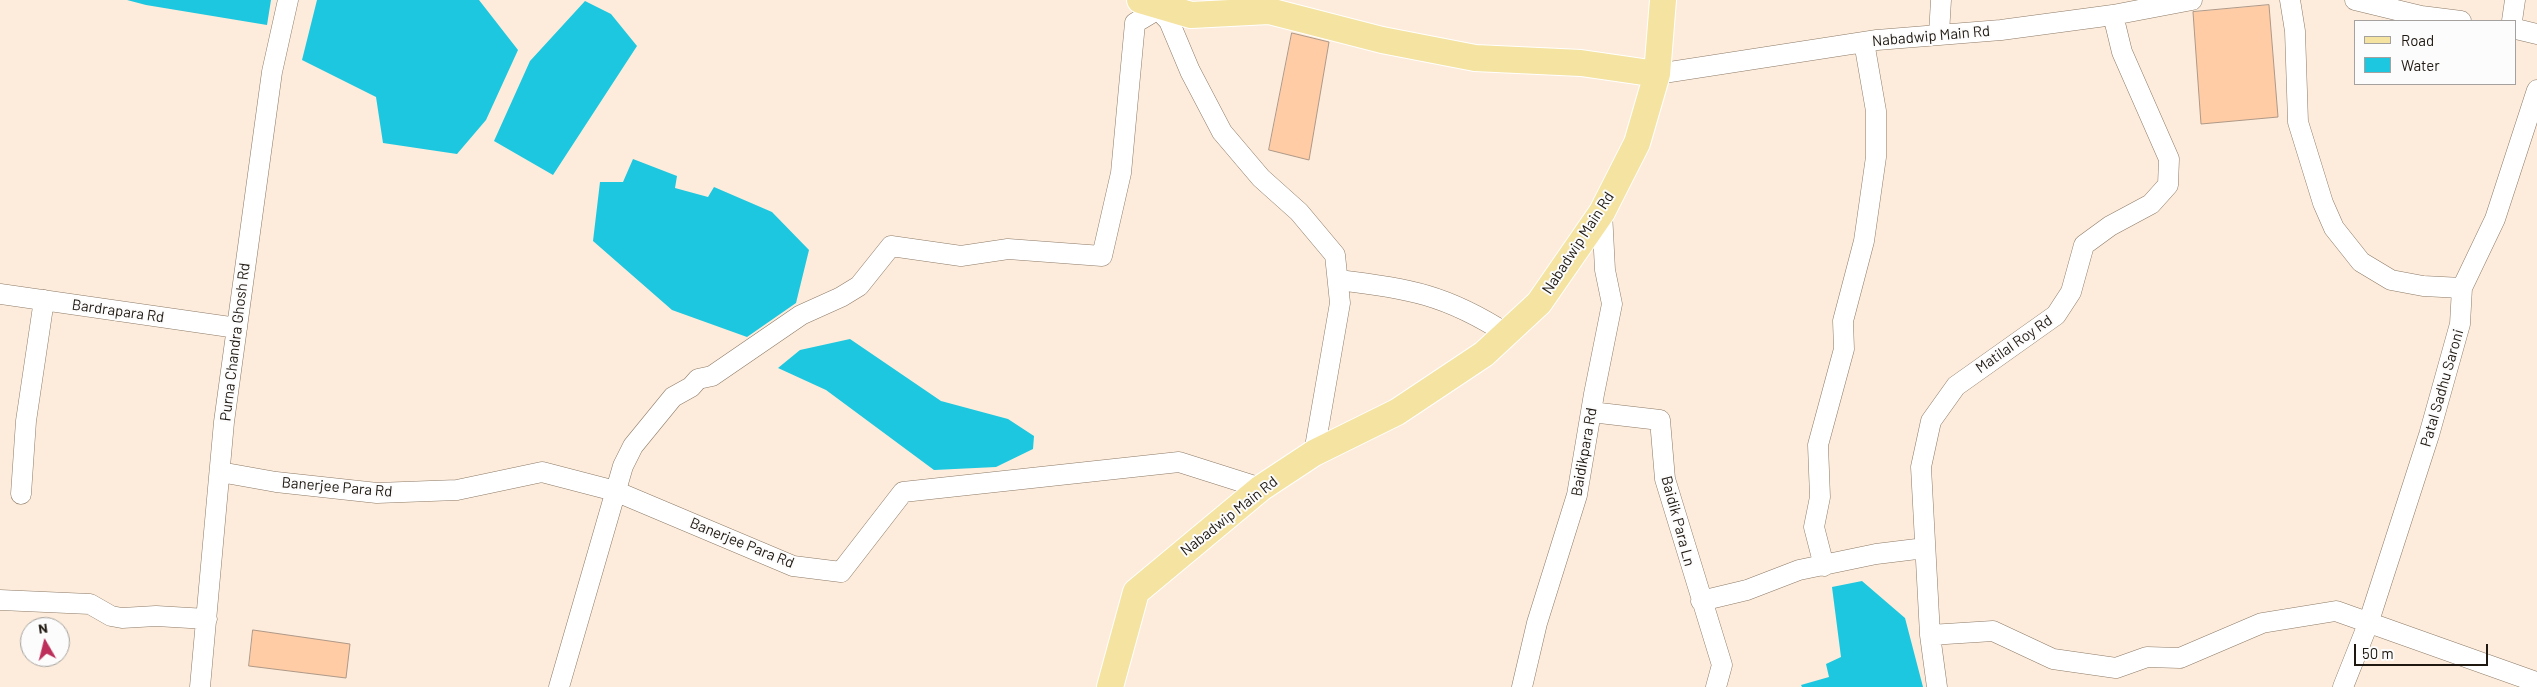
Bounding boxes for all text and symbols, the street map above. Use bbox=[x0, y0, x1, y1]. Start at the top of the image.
legend bbox=[2354, 20, 2517, 85]
street label: Nabadwip Main Rd bbox=[1871, 22, 1991, 50]
text: Road bbox=[2401, 31, 2434, 49]
text: Water bbox=[2401, 56, 2440, 74]
street label: Nabadwip Main Rd bbox=[1538, 188, 1618, 298]
street label: Purna Chandra Ghosh Rd bbox=[216, 262, 254, 422]
street label: Bardrapara Rd bbox=[71, 296, 165, 326]
street label: Matilal Roy Rd bbox=[1972, 311, 2056, 377]
street label: Patal Sadhu Saroni bbox=[2417, 327, 2467, 449]
street label: Baidikpara Rd bbox=[1567, 406, 1601, 498]
street label: Nabadwip Main Rd bbox=[1177, 472, 1281, 560]
street label: Banerjee Para Rd bbox=[281, 473, 393, 501]
street label: Baidik Para Ln bbox=[1657, 474, 1699, 568]
street label: Banerjee Para Rd bbox=[687, 514, 797, 572]
north arrow bbox=[20, 617, 70, 667]
text: N bbox=[37, 619, 49, 637]
scale bar bbox=[2357, 634, 2491, 666]
text: 50 m bbox=[2362, 644, 2394, 662]

